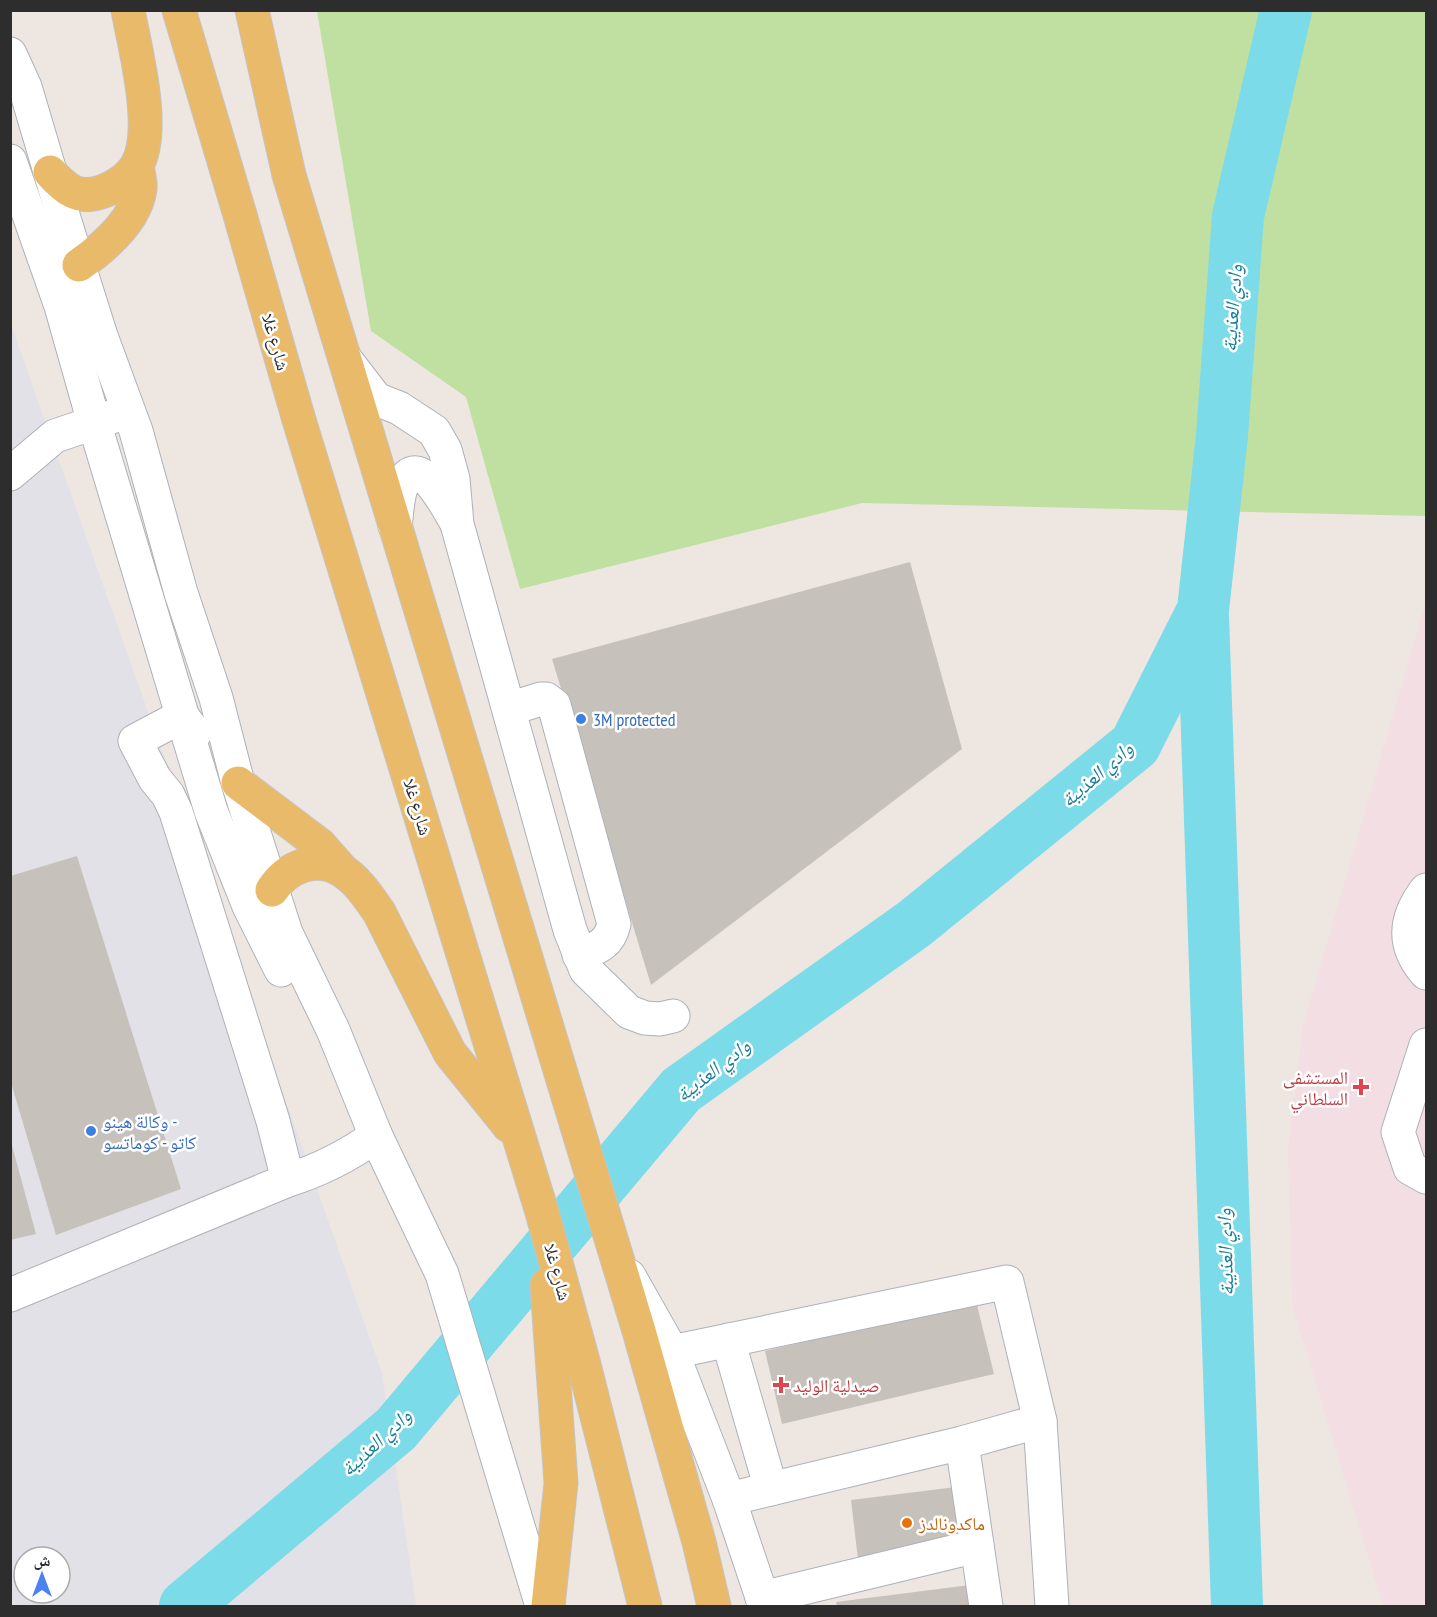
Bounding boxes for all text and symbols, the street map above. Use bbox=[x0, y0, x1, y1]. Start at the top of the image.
water label: وادي العذيبة bbox=[1216, 263, 1251, 353]
street label: شارع غلا bbox=[257, 311, 295, 373]
place label: 3M protected bbox=[593, 708, 675, 731]
marker: 3M protected bbox=[574, 712, 588, 726]
water label: وادي العذيبة bbox=[1055, 735, 1141, 815]
street label: شارع غلا bbox=[399, 776, 437, 838]
water label: وادي العذيبة bbox=[671, 1033, 757, 1110]
place label: المستشفى السلطاني bbox=[1283, 1066, 1348, 1113]
marker: المستشفى السلطاني bbox=[1352, 1078, 1370, 1096]
place label: وكالة هينو - كاتو - كوماتسو bbox=[103, 1110, 197, 1154]
marker: وكالة هينو - كاتو - كوماتسو bbox=[84, 1124, 98, 1138]
water label: وادي العذيبة bbox=[1210, 1208, 1243, 1296]
street label: شارع غلا bbox=[539, 1241, 577, 1303]
place label: صيدلية الوليد bbox=[793, 1374, 880, 1397]
marker: صيدلية الوليد bbox=[774, 1378, 788, 1392]
water label: وادي العذيبة bbox=[335, 1403, 419, 1484]
place label: ماكدونالدز bbox=[918, 1512, 985, 1535]
marker: ماكدونالدز bbox=[900, 1516, 914, 1530]
north arrow bbox=[12, 1545, 72, 1605]
text: ش bbox=[34, 1550, 51, 1570]

